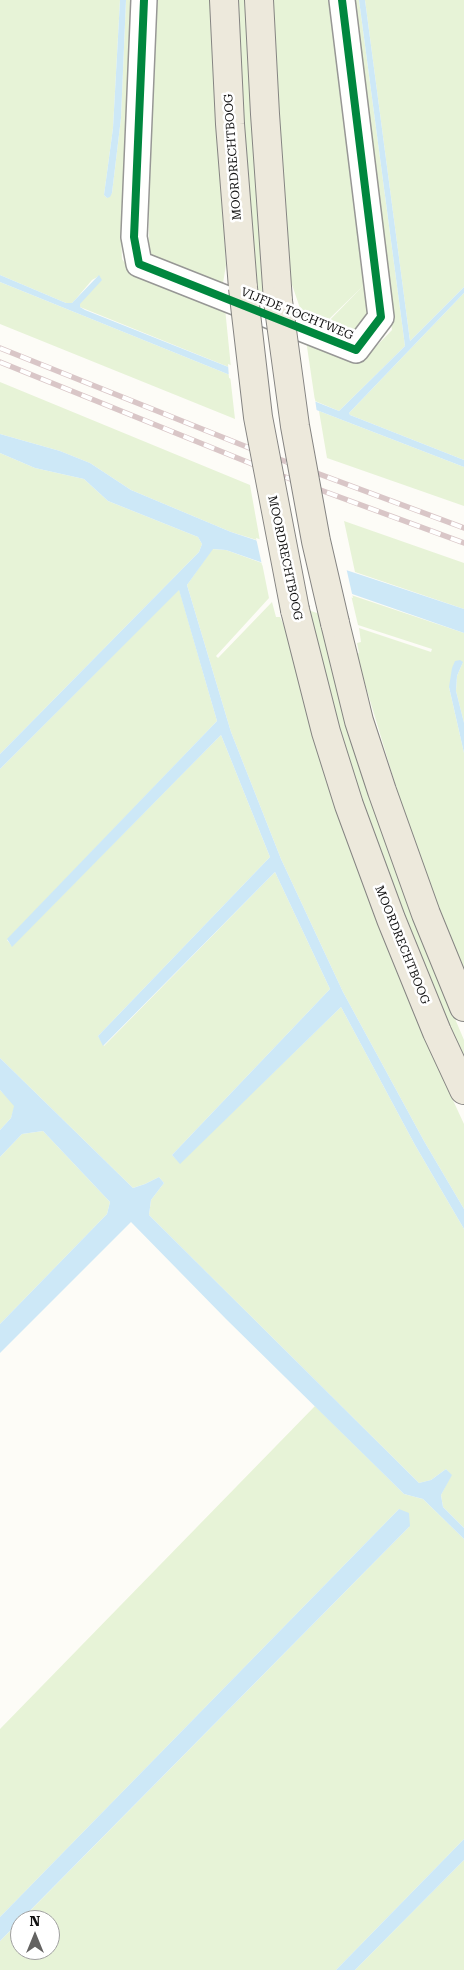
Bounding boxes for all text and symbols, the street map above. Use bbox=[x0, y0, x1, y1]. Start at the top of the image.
street label: MOORDRECHTBOOG bbox=[221, 93, 245, 221]
street label: VIJFDE TOCHTWEG bbox=[239, 285, 355, 343]
street label: MOORDRECHTBOOG bbox=[265, 494, 305, 622]
street label: MOORDRECHTBOOG bbox=[372, 883, 432, 1007]
north arrow bbox=[10, 1910, 60, 1960]
text: N bbox=[30, 1913, 40, 1929]

